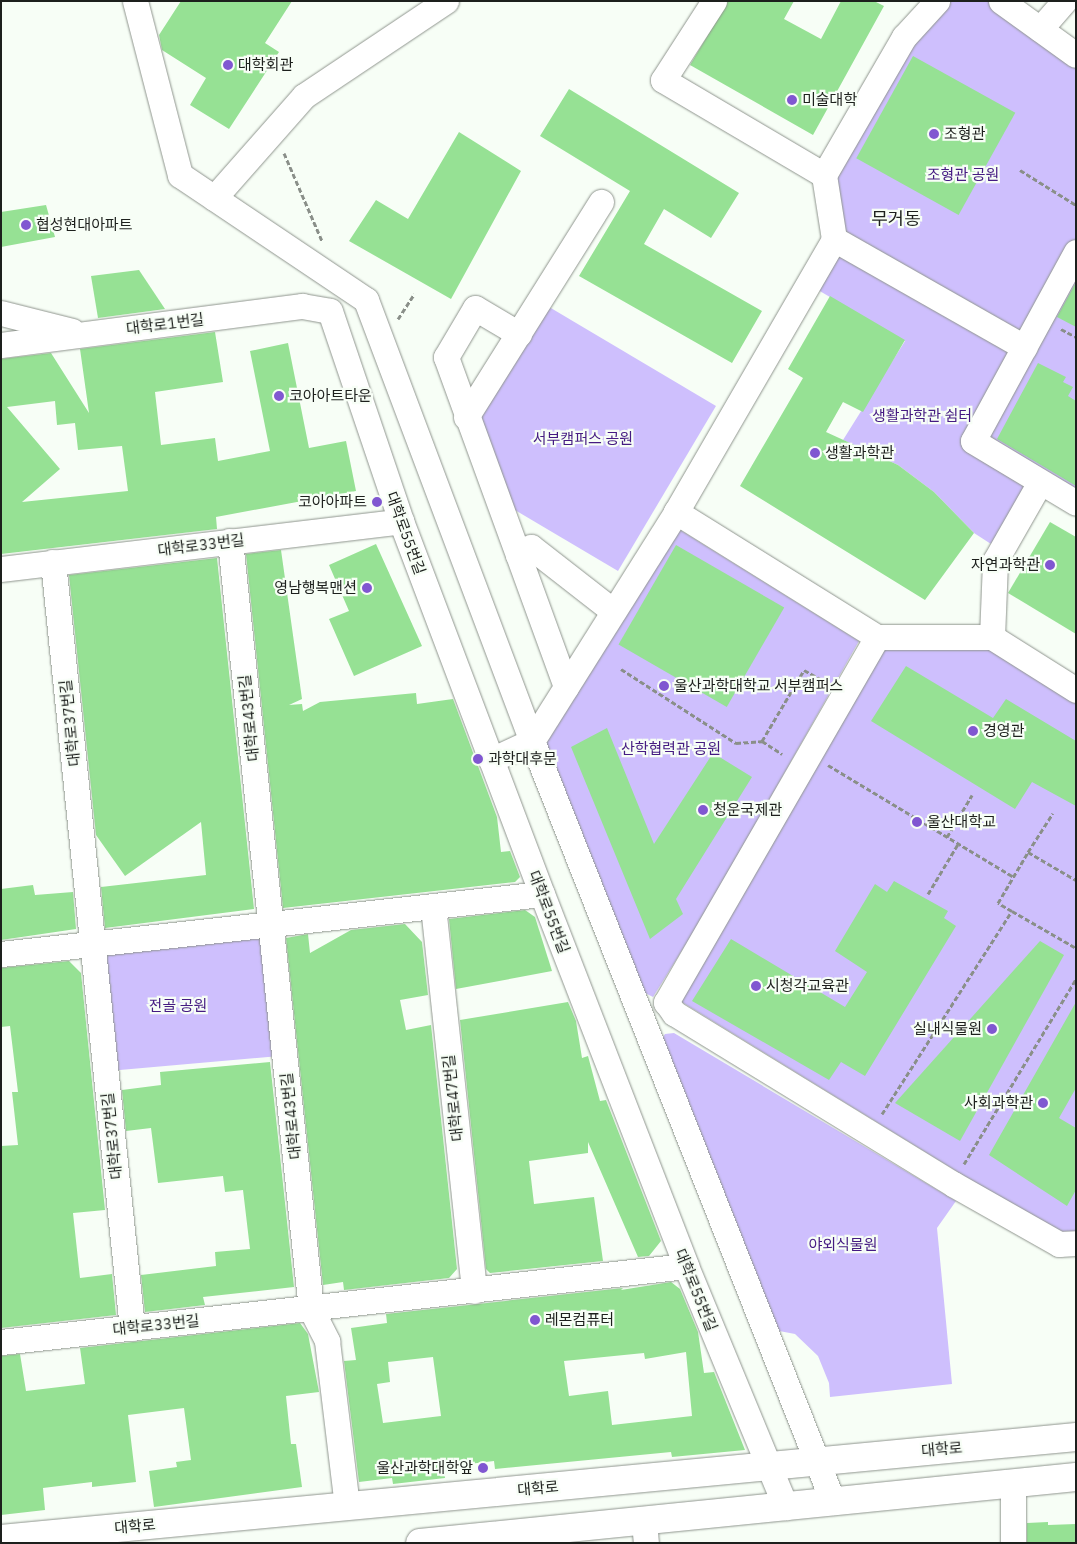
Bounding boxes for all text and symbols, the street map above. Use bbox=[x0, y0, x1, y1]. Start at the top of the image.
place label: 대학회관 bbox=[238, 56, 293, 74]
marker: 대학회관 bbox=[222, 59, 234, 71]
place label: 미술대학 bbox=[802, 91, 857, 109]
marker: 미술대학 bbox=[786, 94, 798, 106]
place label: 조형관 bbox=[944, 125, 985, 143]
marker: 조형관 bbox=[928, 128, 940, 140]
park label: 조형관 공원 bbox=[927, 166, 999, 184]
district label: 무거동 bbox=[871, 208, 921, 230]
place label: 협성현대아파트 bbox=[36, 216, 133, 234]
marker: 협성현대아파트 bbox=[20, 219, 32, 231]
street label: 대학로1번길 bbox=[125, 310, 205, 338]
place label: 코아아트타운 bbox=[289, 387, 372, 405]
marker: 코아아트타운 bbox=[273, 390, 285, 402]
park label: 생활과학관 쉼터 bbox=[872, 407, 972, 425]
park label: 서부캠퍼스 공원 bbox=[533, 430, 633, 448]
place label: 생활과학관 bbox=[825, 444, 894, 462]
marker: 생활과학관 bbox=[809, 447, 821, 459]
street label: 대학로55번길 bbox=[383, 489, 429, 577]
place label: 코아아파트 bbox=[298, 493, 367, 511]
marker: 코아아파트 bbox=[371, 496, 383, 508]
street label: 대학로33번길 bbox=[157, 531, 245, 559]
place label: 자연과학관 bbox=[971, 556, 1040, 574]
marker: 자연과학관 bbox=[1044, 559, 1056, 571]
place label: 영남행복맨션 bbox=[274, 579, 357, 597]
marker: 영남행복맨션 bbox=[361, 582, 373, 594]
street label: 대학로43번길 bbox=[236, 674, 262, 762]
place label: 울산과학대학교 서부캠퍼스 bbox=[674, 677, 843, 695]
street label: 대학로37번길 bbox=[57, 679, 83, 767]
marker: 울산과학대학교 서부캠퍼스 bbox=[658, 680, 670, 692]
place label: 경영관 bbox=[983, 722, 1024, 740]
marker: 경영관 bbox=[967, 725, 979, 737]
park label: 산학협력관 공원 bbox=[621, 740, 721, 758]
place label: 과학대후문 bbox=[488, 750, 557, 768]
marker: 과학대후문 bbox=[472, 753, 484, 765]
place label: 청운국제관 bbox=[713, 801, 782, 819]
marker: 청운국제관 bbox=[697, 804, 709, 816]
place label: 울산대학교 bbox=[927, 813, 996, 831]
marker: 울산대학교 bbox=[911, 816, 923, 828]
street label: 대학로55번길 bbox=[525, 868, 573, 956]
place label: 시청각교육관 bbox=[766, 977, 849, 995]
marker: 시청각교육관 bbox=[750, 980, 762, 992]
park label: 전골 공원 bbox=[149, 997, 207, 1015]
place label: 실내식물원 bbox=[913, 1020, 982, 1038]
marker: 실내식물원 bbox=[986, 1023, 998, 1035]
street label: 대학로47번길 bbox=[440, 1054, 466, 1142]
street label: 대학로43번길 bbox=[278, 1072, 304, 1160]
street label: 대학로37번길 bbox=[99, 1092, 125, 1180]
place label: 사회과학관 bbox=[964, 1094, 1033, 1112]
marker: 사회과학관 bbox=[1037, 1097, 1049, 1109]
park label: 야외식물원 bbox=[809, 1236, 877, 1254]
street label: 대학로55번길 bbox=[671, 1246, 721, 1334]
place label: 레몬컴퓨터 bbox=[545, 1311, 614, 1329]
street label: 대학로33번길 bbox=[112, 1312, 200, 1338]
marker: 레몬컴퓨터 bbox=[529, 1314, 541, 1326]
street label: 대학로 bbox=[921, 1438, 963, 1460]
place label: 울산과학대학앞 bbox=[376, 1459, 473, 1477]
marker: 울산과학대학앞 bbox=[477, 1462, 489, 1474]
street label: 대학로 bbox=[517, 1477, 559, 1499]
street label: 대학로 bbox=[114, 1515, 156, 1537]

